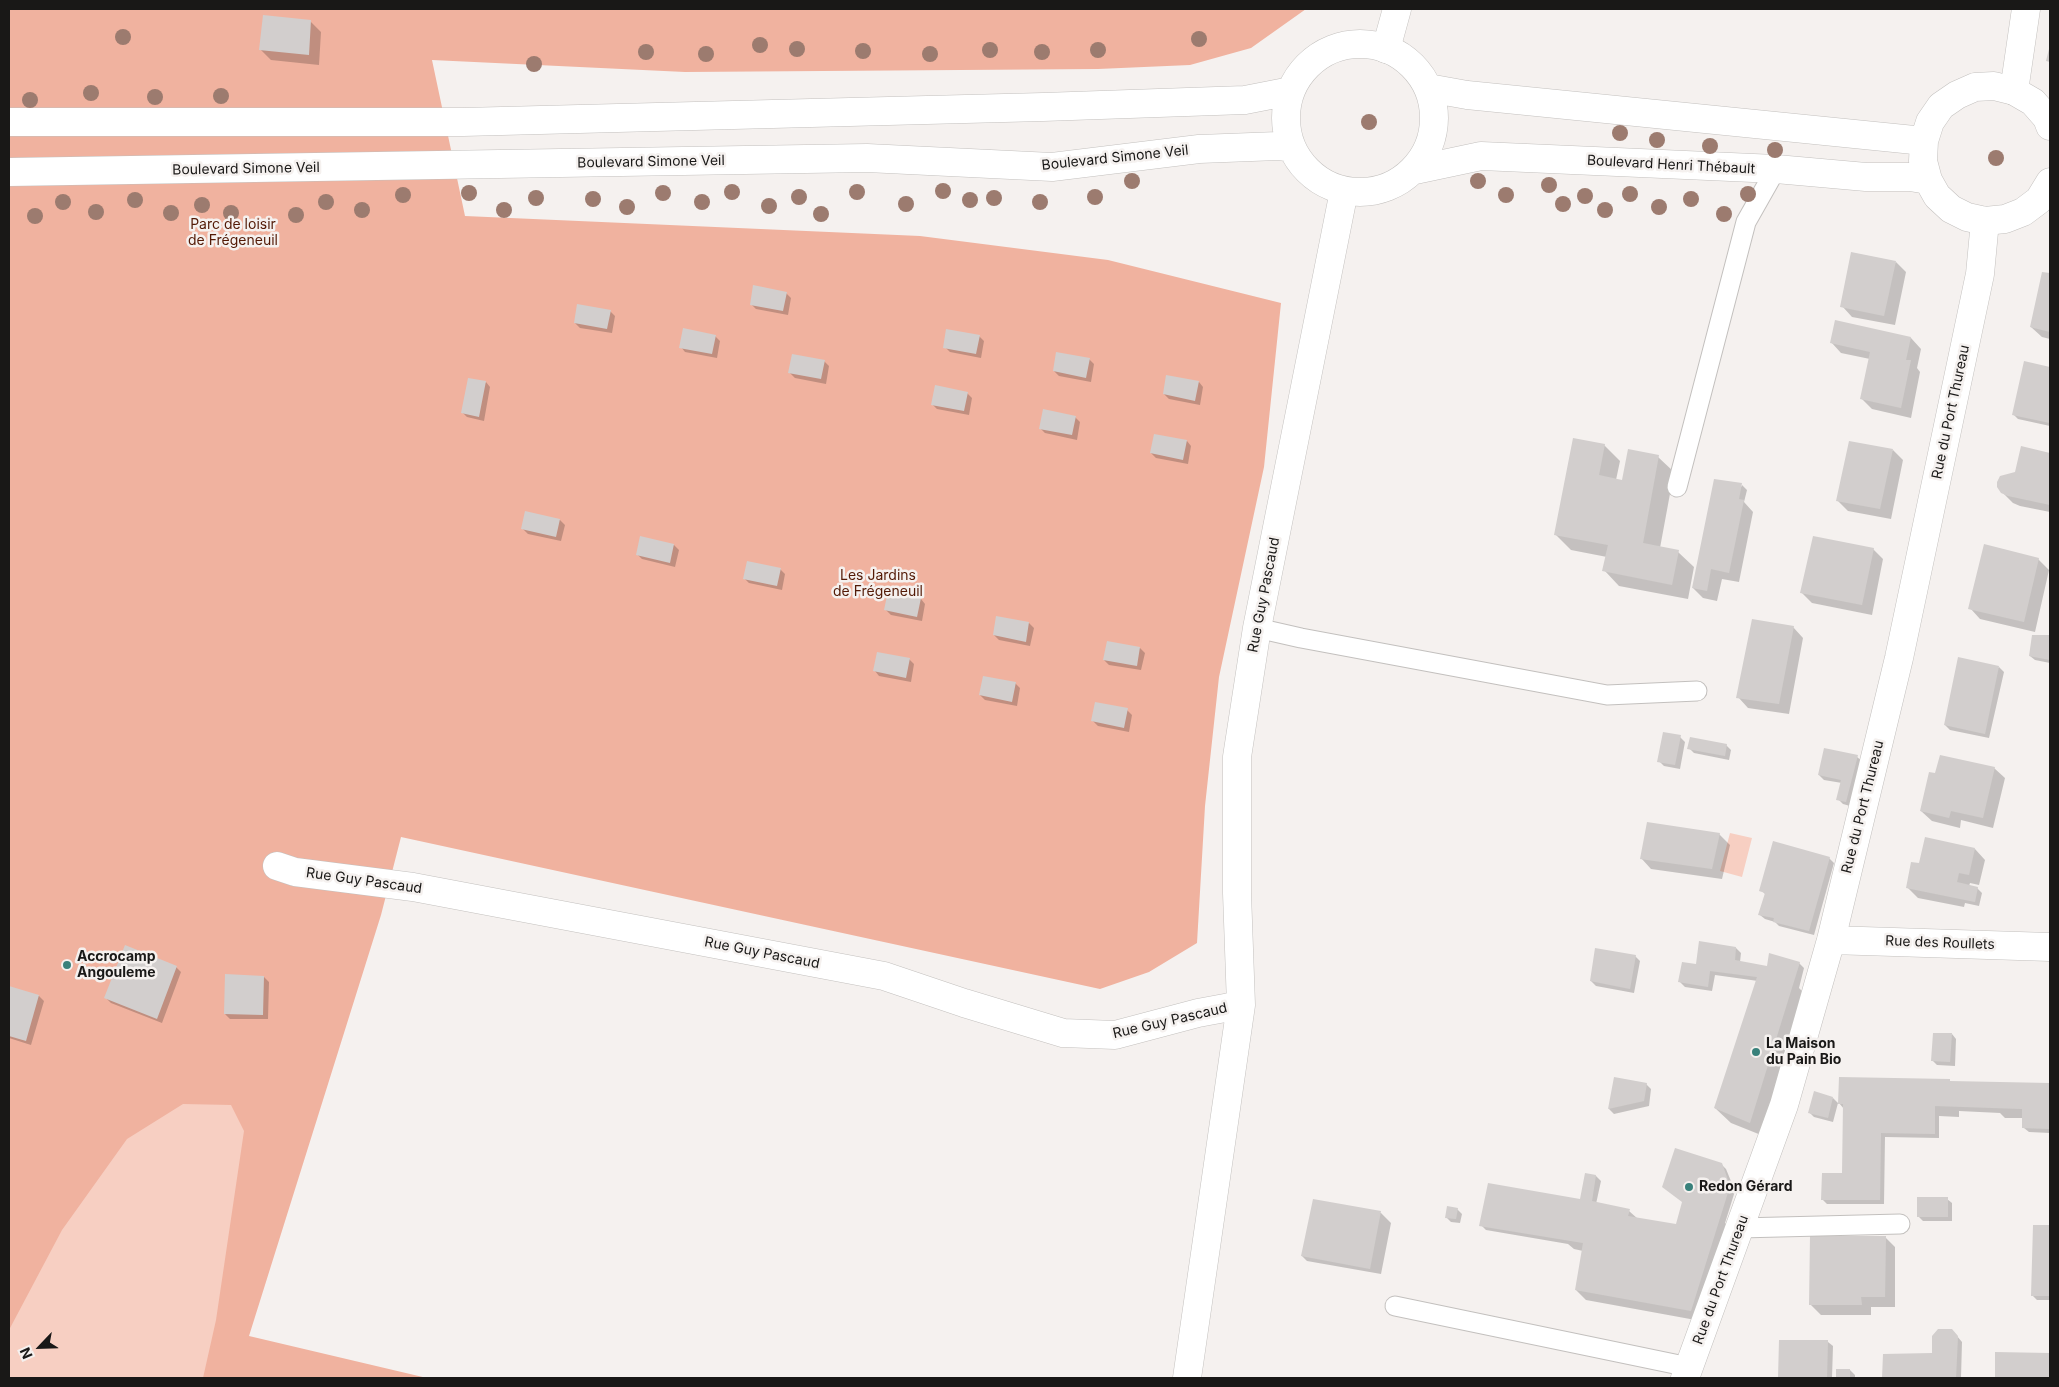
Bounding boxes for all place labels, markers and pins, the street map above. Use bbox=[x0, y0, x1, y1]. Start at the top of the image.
place label: Accrocamp Angouleme bbox=[77, 949, 156, 982]
marker: Accrocamp Angouleme bbox=[61, 959, 73, 971]
place label: La Maison du Pain Bio bbox=[1766, 1036, 1841, 1068]
marker: La Maison du Pain Bio bbox=[1750, 1046, 1762, 1058]
place label: Redon Gérard bbox=[1699, 1179, 1792, 1195]
marker: Redon Gérard bbox=[1683, 1181, 1695, 1193]

